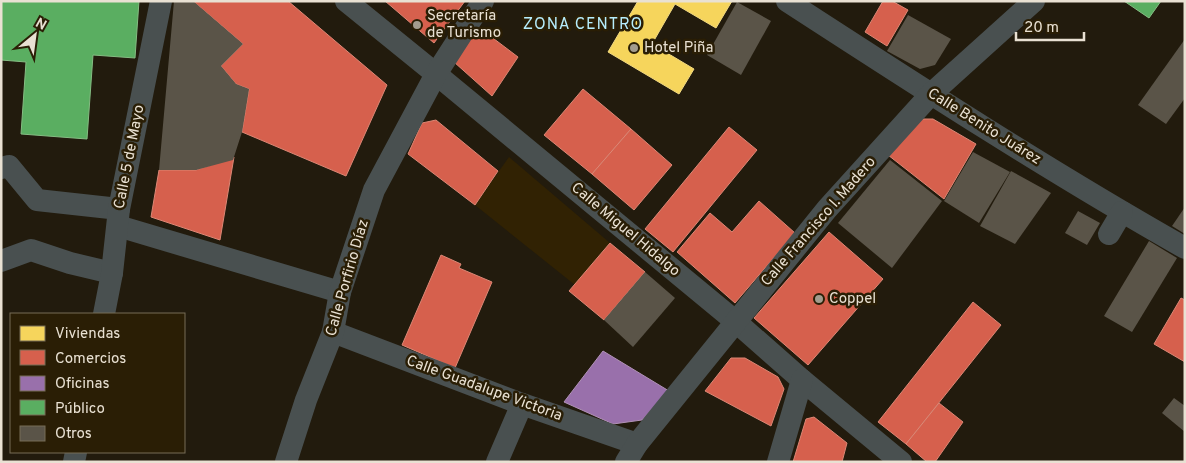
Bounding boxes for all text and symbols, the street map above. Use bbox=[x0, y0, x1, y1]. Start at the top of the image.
place label: Secretaría de Turismo bbox=[427, 7, 501, 43]
north arrow bbox=[10, 10, 60, 60]
scale bar bbox=[1016, 10, 1084, 42]
text: N bbox=[32, 15, 49, 35]
district label: ZONA CENTRO bbox=[523, 15, 643, 35]
marker: Secretaría de Turismo bbox=[411, 19, 423, 31]
text: 20 m bbox=[1024, 19, 1059, 38]
place label: Hotel Piña bbox=[644, 39, 713, 58]
marker: Hotel Piña bbox=[628, 42, 640, 54]
street label: Calle Benito Juárez bbox=[924, 84, 1044, 170]
street label: Calle 5 de Mayo bbox=[111, 103, 149, 211]
street label: Calle Francisco I. Madero bbox=[758, 153, 880, 291]
street label: Calle Miguel Hidalgo bbox=[567, 179, 683, 281]
street label: Calle Porfirio Díaz bbox=[322, 217, 374, 339]
place label: Coppel bbox=[829, 290, 876, 309]
marker: Coppel bbox=[813, 293, 825, 305]
legend bbox=[10, 313, 185, 453]
text: Viviendas bbox=[55, 325, 120, 344]
text: Comercios bbox=[55, 350, 126, 369]
street label: Calle Guadalupe Victoria bbox=[403, 352, 565, 426]
text: Oficinas bbox=[55, 375, 110, 394]
text: Público bbox=[55, 400, 105, 419]
text: Otros bbox=[55, 425, 92, 444]

